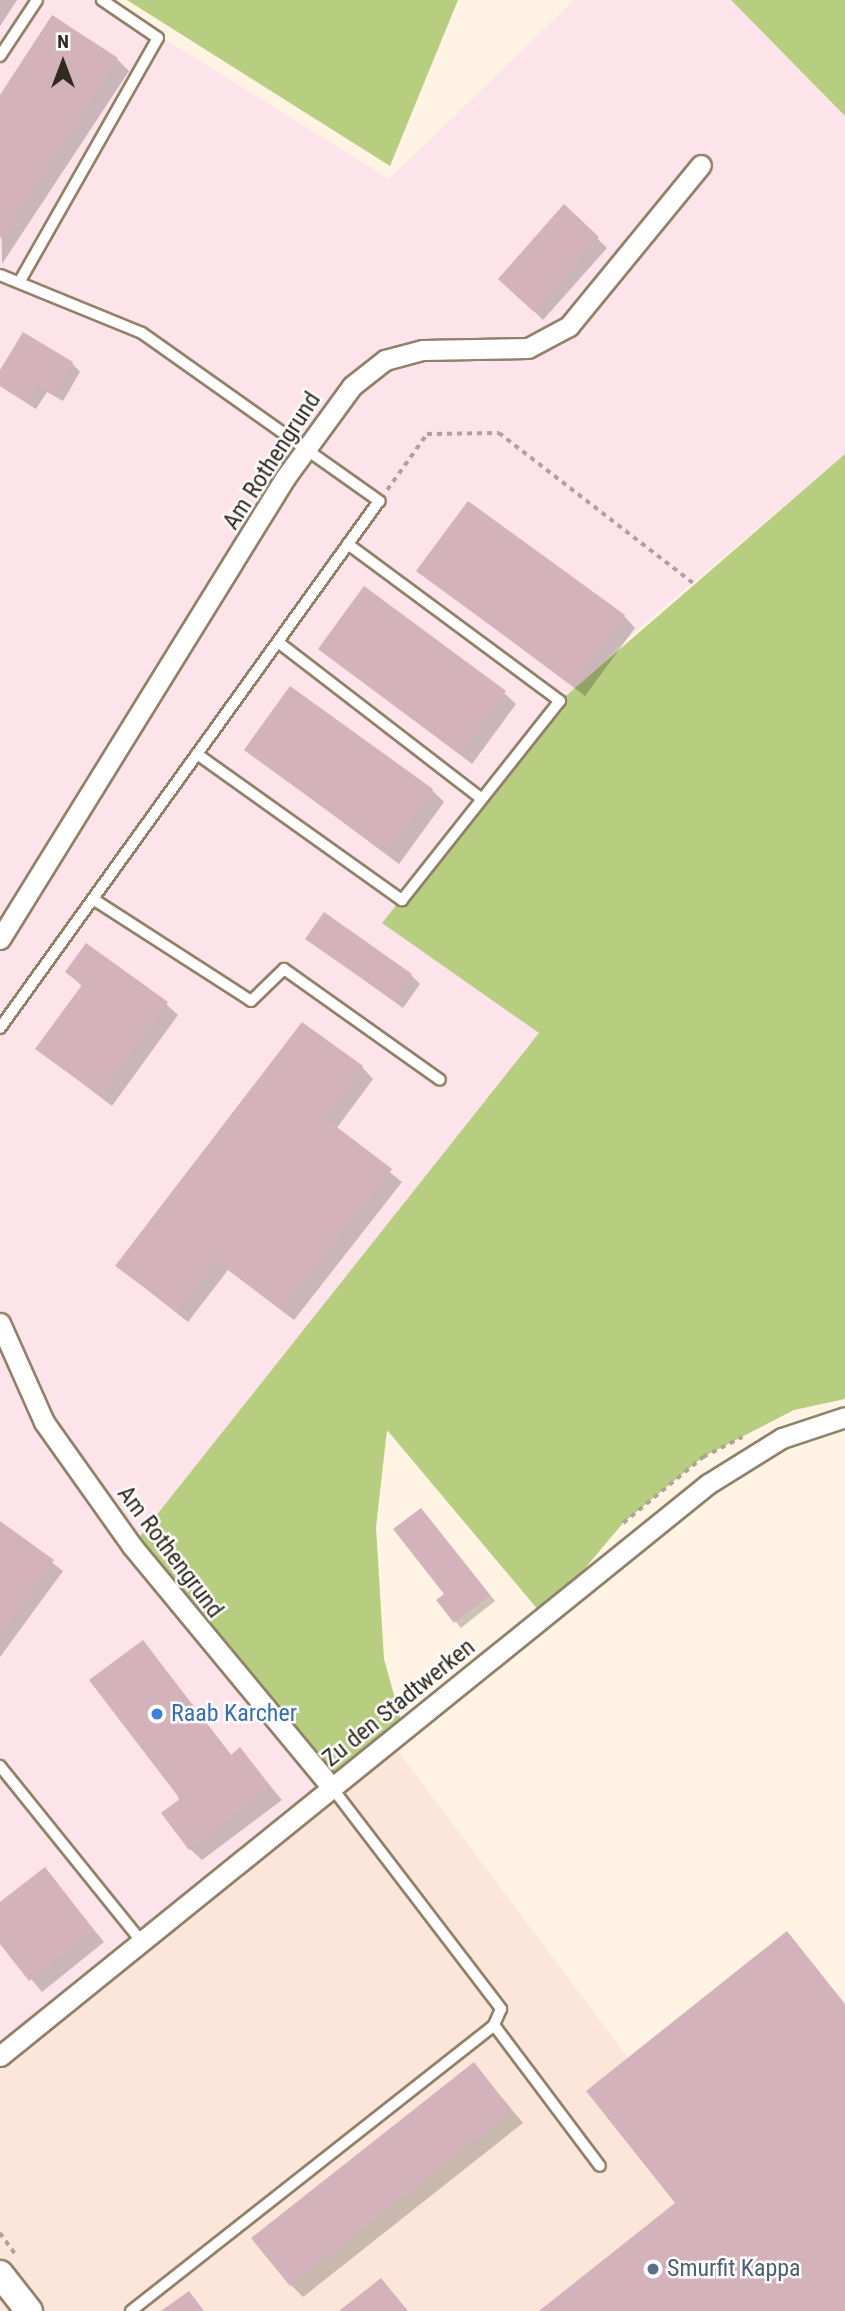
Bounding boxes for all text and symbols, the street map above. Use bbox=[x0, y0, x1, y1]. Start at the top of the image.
north arrow bbox=[28, 28, 98, 98]
text: N bbox=[57, 30, 69, 53]
street label: Am Rothengrund bbox=[217, 387, 327, 535]
street label: Am Rothengrund bbox=[111, 1480, 229, 1624]
street label: Zu den Stadtwerken bbox=[317, 1633, 481, 1773]
place label: Raab Karcher bbox=[171, 1700, 297, 1728]
marker: Raab Karcher bbox=[149, 1706, 165, 1722]
place label: Smurfit Kappa bbox=[667, 2255, 801, 2283]
marker: Smurfit Kappa bbox=[645, 2261, 661, 2277]

